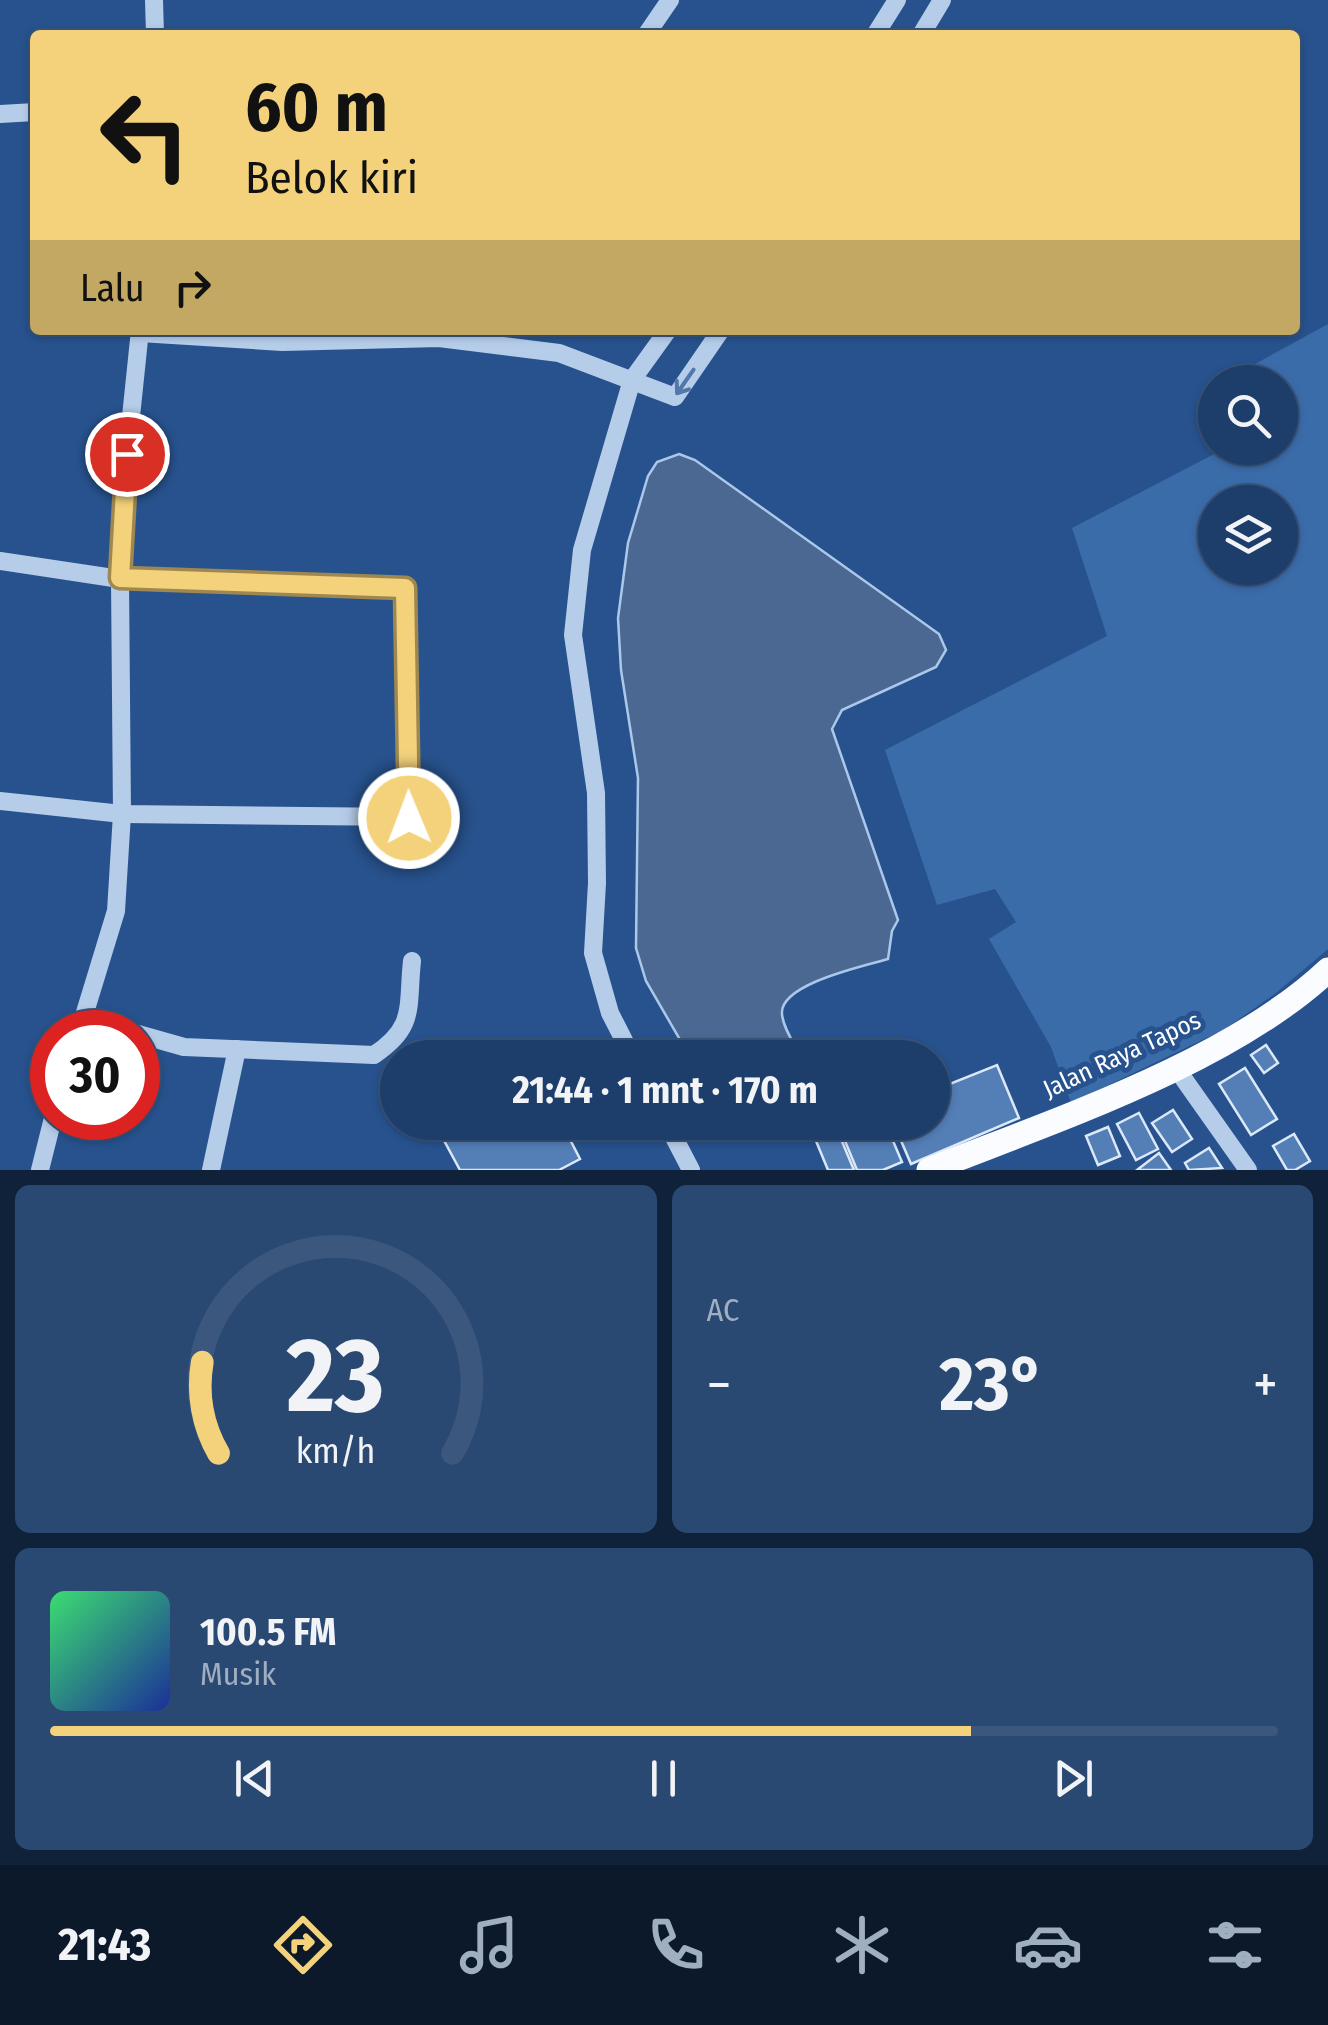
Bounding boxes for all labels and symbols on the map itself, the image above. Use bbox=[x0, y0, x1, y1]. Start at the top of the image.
one-way arrow bbox=[675, 368, 696, 396]
pin bbox=[85, 412, 170, 497]
position arrow bbox=[357, 766, 461, 870]
street label: Jalan Raya Tapos bbox=[1038, 1005, 1206, 1105]
speed limit sign: 30 bbox=[30, 1010, 160, 1140]

